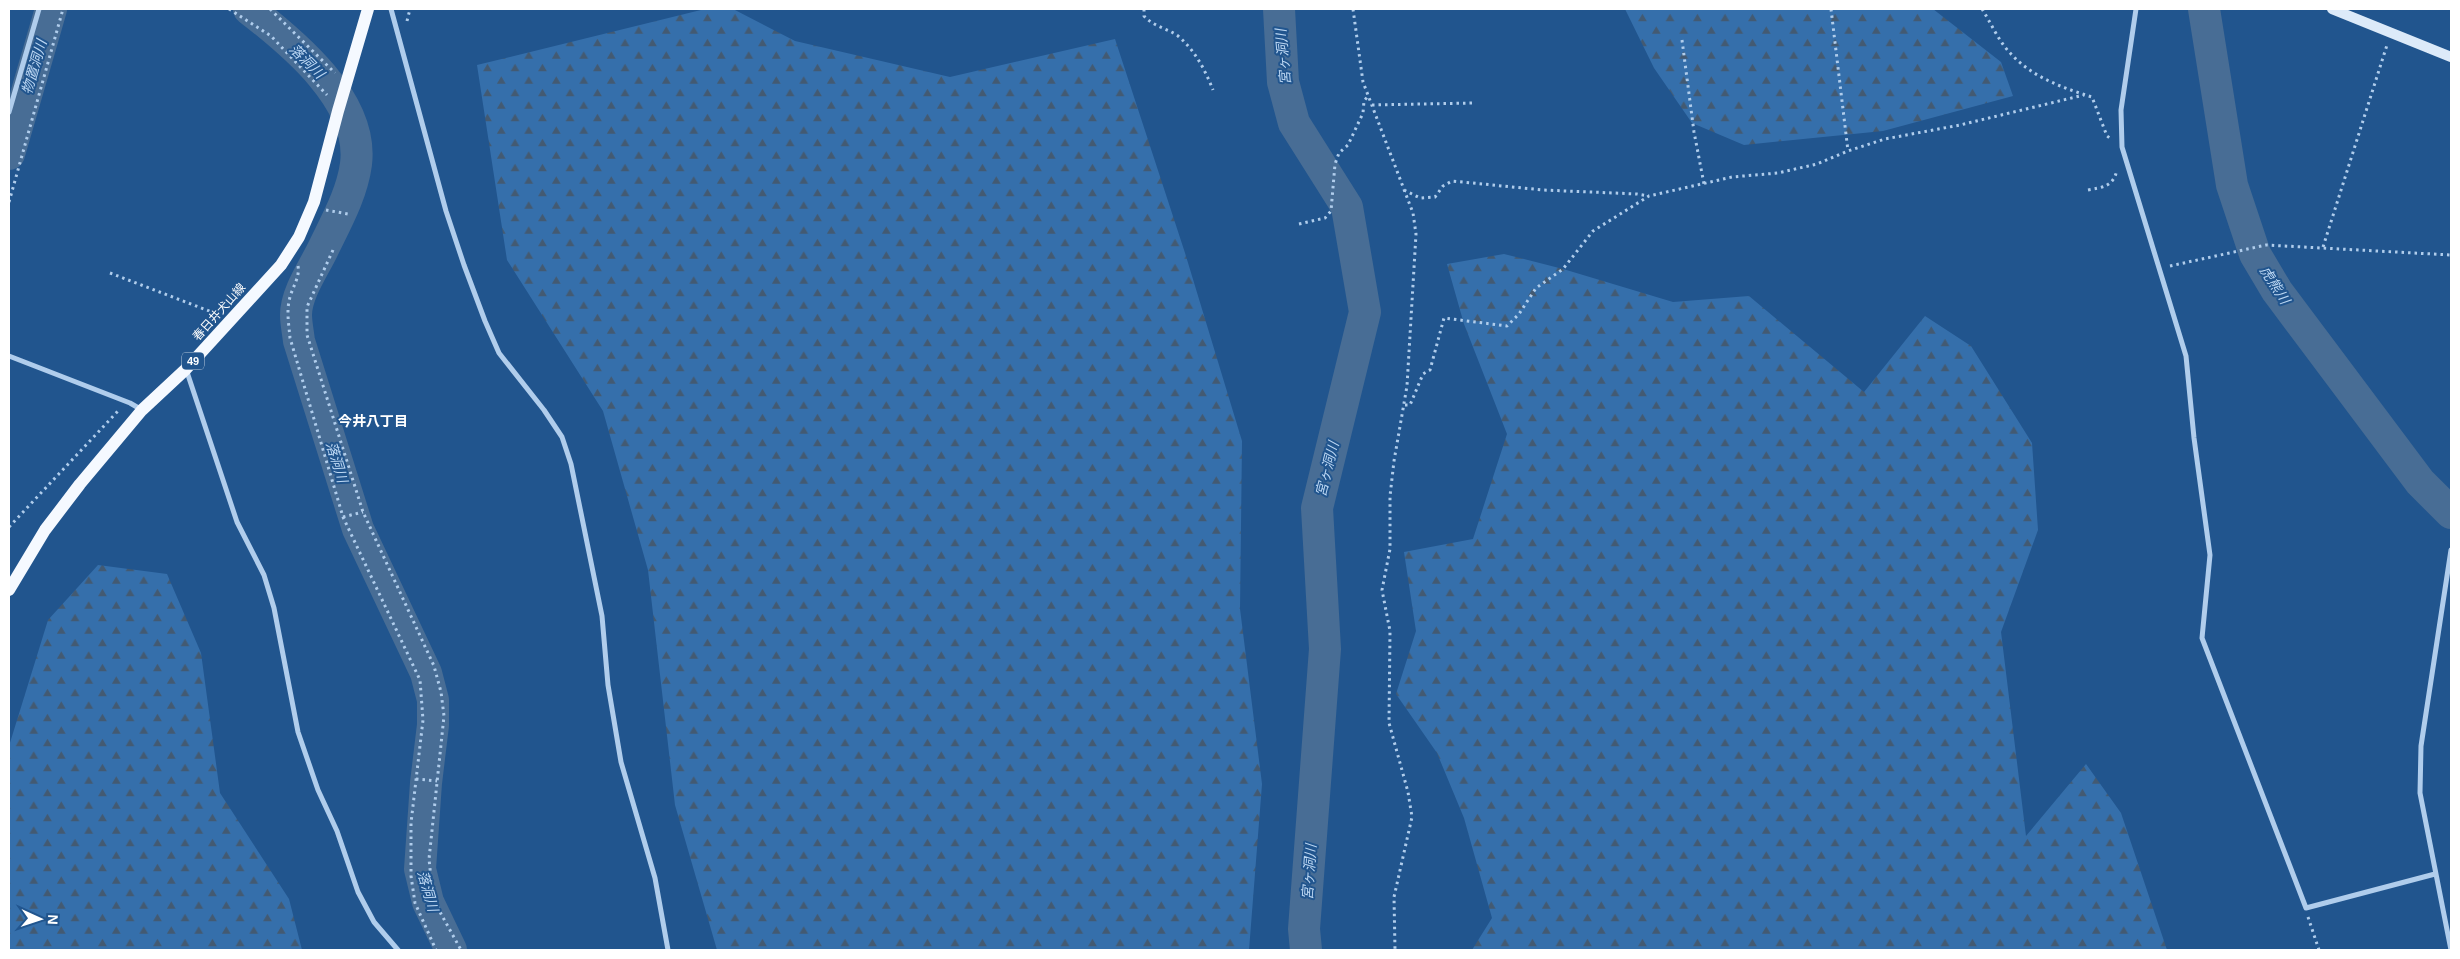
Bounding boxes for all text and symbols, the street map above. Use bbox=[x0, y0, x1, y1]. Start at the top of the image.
water label: 宮ヶ洞川 bbox=[1272, 26, 1293, 86]
water label: 物置洞川 bbox=[19, 36, 50, 96]
water label: 落洞川 bbox=[286, 40, 329, 83]
water label: 虎熊川 bbox=[2257, 263, 2294, 309]
street label: 春日井犬山線 bbox=[190, 281, 248, 343]
road number: 49 bbox=[182, 352, 204, 370]
district label: 今井八丁目 bbox=[338, 413, 408, 429]
water label: 宮ヶ洞川 bbox=[1312, 438, 1342, 498]
water label: 落洞川 bbox=[323, 440, 351, 486]
water label: 宮ヶ洞川 bbox=[1299, 842, 1319, 900]
water label: 落洞川 bbox=[415, 869, 442, 915]
north arrow bbox=[15, 894, 65, 944]
text: N bbox=[45, 914, 61, 925]

